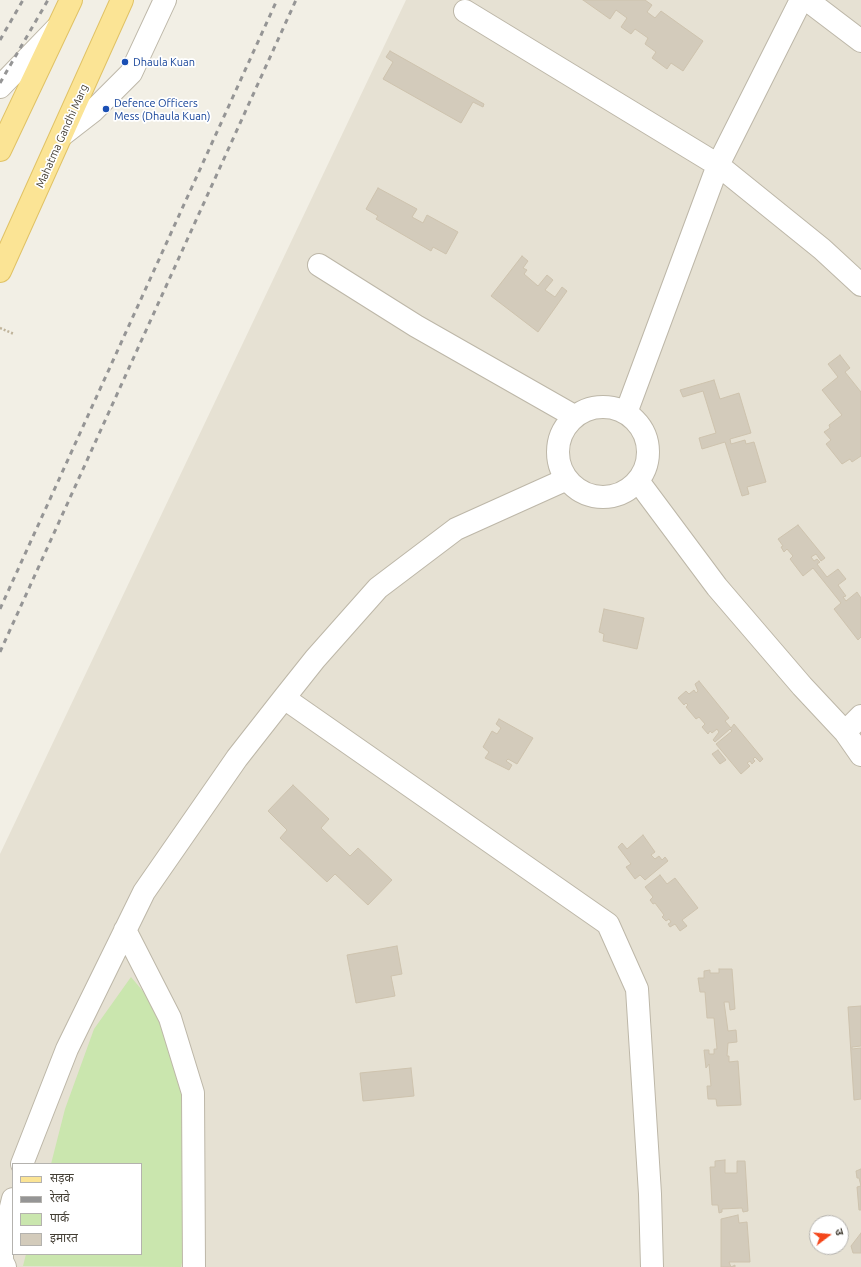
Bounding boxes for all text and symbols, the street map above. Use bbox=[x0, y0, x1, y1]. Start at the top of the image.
place label: Dhaula Kuan bbox=[133, 55, 195, 69]
marker: Dhaula Kuan bbox=[120, 57, 130, 67]
street label: Mahatma Gandhi Marg bbox=[33, 82, 91, 190]
place label: Defence Officers Mess (Dhaula Kuan) bbox=[114, 96, 210, 122]
marker: Defence Officers Mess (Dhaula Kuan) bbox=[101, 104, 111, 114]
legend bbox=[12, 1163, 142, 1255]
text: सड़क bbox=[50, 1171, 74, 1184]
text: रेलवे bbox=[50, 1191, 70, 1204]
text: पार्क bbox=[50, 1211, 69, 1224]
north arrow bbox=[809, 1215, 849, 1255]
text: उ bbox=[833, 1227, 846, 1237]
text: इमारत bbox=[50, 1231, 78, 1244]

